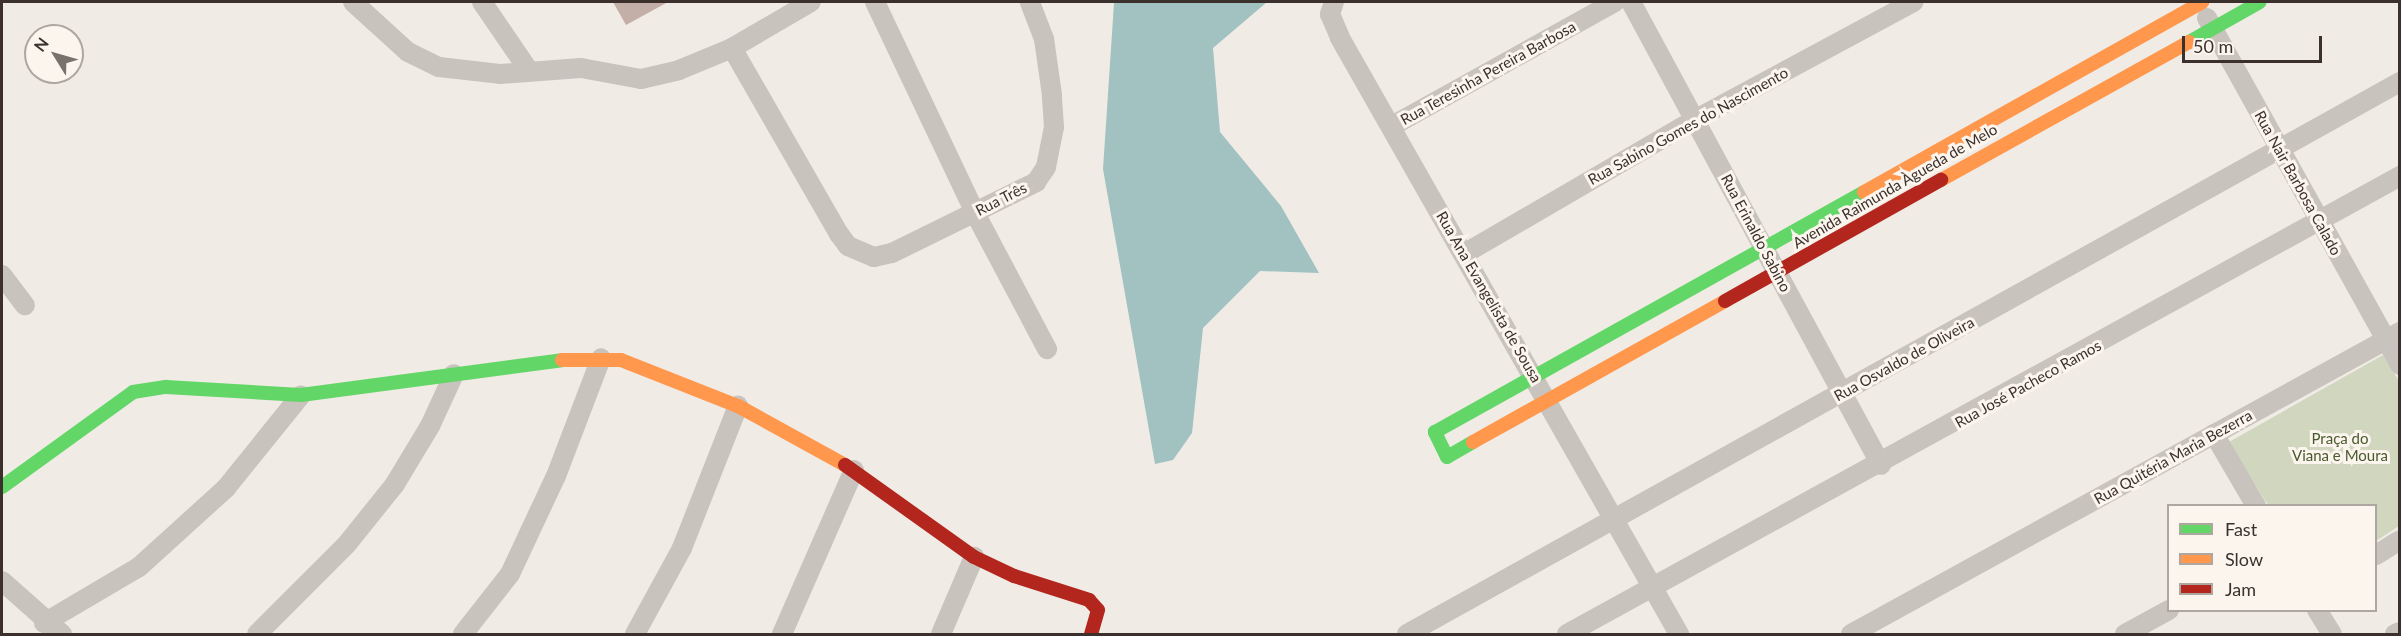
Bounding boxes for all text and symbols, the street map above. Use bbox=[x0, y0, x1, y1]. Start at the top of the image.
street label: Rua Teresinha Pereira Barbosa bbox=[1397, 17, 1579, 129]
north arrow bbox=[24, 24, 84, 84]
scale bar bbox=[2185, 24, 2324, 62]
text: N bbox=[30, 33, 52, 55]
text: 50 m bbox=[2193, 35, 2233, 57]
street label: Rua Sabino Gomes do Nascimento bbox=[1585, 63, 1791, 189]
street label: Rua Nair Barbosa Calado bbox=[2251, 107, 2345, 259]
street label: Avenida Raimunda Àgueda de Melo bbox=[1789, 120, 2001, 252]
street label: Rua Erinaldo Sabino bbox=[1717, 171, 1795, 295]
street label: Rua Três bbox=[972, 178, 1030, 220]
street label: Rua Ana Evangelista de Sousa bbox=[1432, 208, 1546, 386]
street label: Rua Osvaldo de Oliveira bbox=[1831, 313, 1977, 405]
street label: Rua José Pacheco Ramos bbox=[1952, 336, 2104, 432]
street label: Rua Quitéria Maria Bezerra bbox=[2091, 406, 2255, 508]
park label: Praça do Viana e Moura bbox=[2292, 429, 2388, 464]
legend bbox=[2167, 504, 2377, 612]
text: Fast bbox=[2225, 518, 2257, 540]
text: Slow bbox=[2225, 548, 2263, 570]
text: Jam bbox=[2225, 578, 2256, 600]

